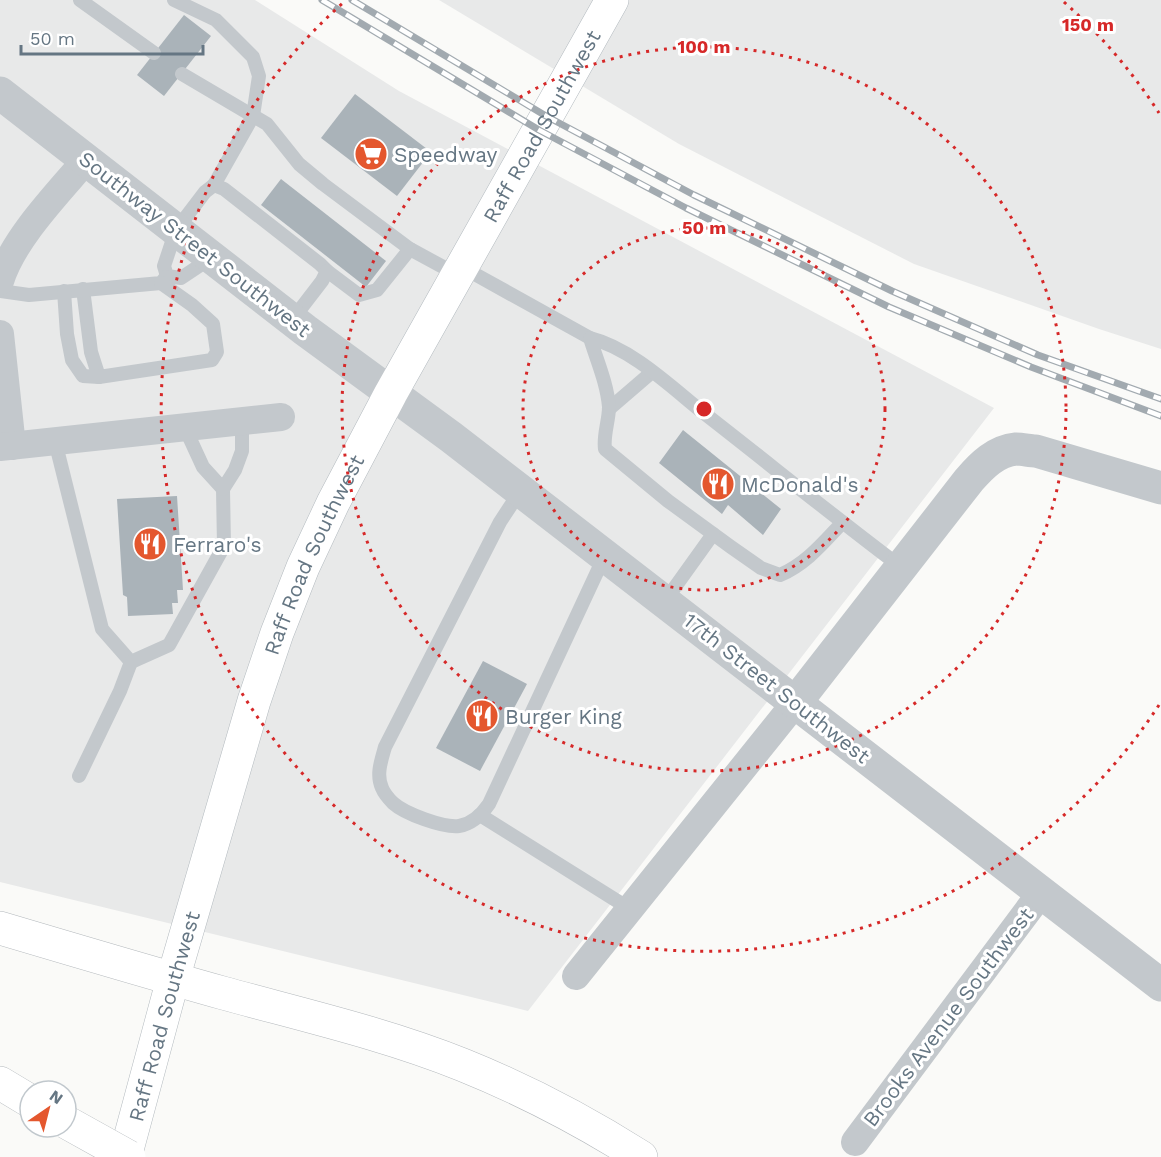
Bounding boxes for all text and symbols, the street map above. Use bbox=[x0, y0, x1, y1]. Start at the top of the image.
text: 150 m bbox=[1062, 14, 1114, 35]
scale bar bbox=[21, 18, 202, 56]
street label: Raff Road Southwest bbox=[477, 25, 605, 227]
text: 50 m bbox=[30, 28, 75, 49]
text: 100 m bbox=[677, 36, 731, 57]
supermarket icon: Speedway bbox=[353, 136, 389, 172]
place label: Speedway bbox=[394, 142, 498, 167]
street label: Southway Street Southwest bbox=[74, 146, 316, 342]
text: 50 m bbox=[682, 217, 726, 238]
centre of rings bbox=[694, 399, 714, 419]
street label: Raff Road Southwest bbox=[258, 450, 369, 658]
restaurant icon: McDonald's bbox=[700, 466, 736, 502]
place label: McDonald's bbox=[741, 472, 858, 497]
restaurant icon: Ferraro's bbox=[132, 526, 168, 562]
place label: Ferraro's bbox=[173, 532, 262, 557]
street label: 17th Street Southwest bbox=[679, 608, 875, 769]
restaurant icon: Burger King bbox=[464, 698, 500, 734]
place label: Burger King bbox=[505, 704, 623, 729]
street label: Brooks Avenue Southwest bbox=[858, 903, 1039, 1131]
street label: Raff Road Southwest bbox=[123, 908, 205, 1124]
north arrow bbox=[18, 1079, 78, 1139]
text: N bbox=[46, 1086, 67, 1108]

